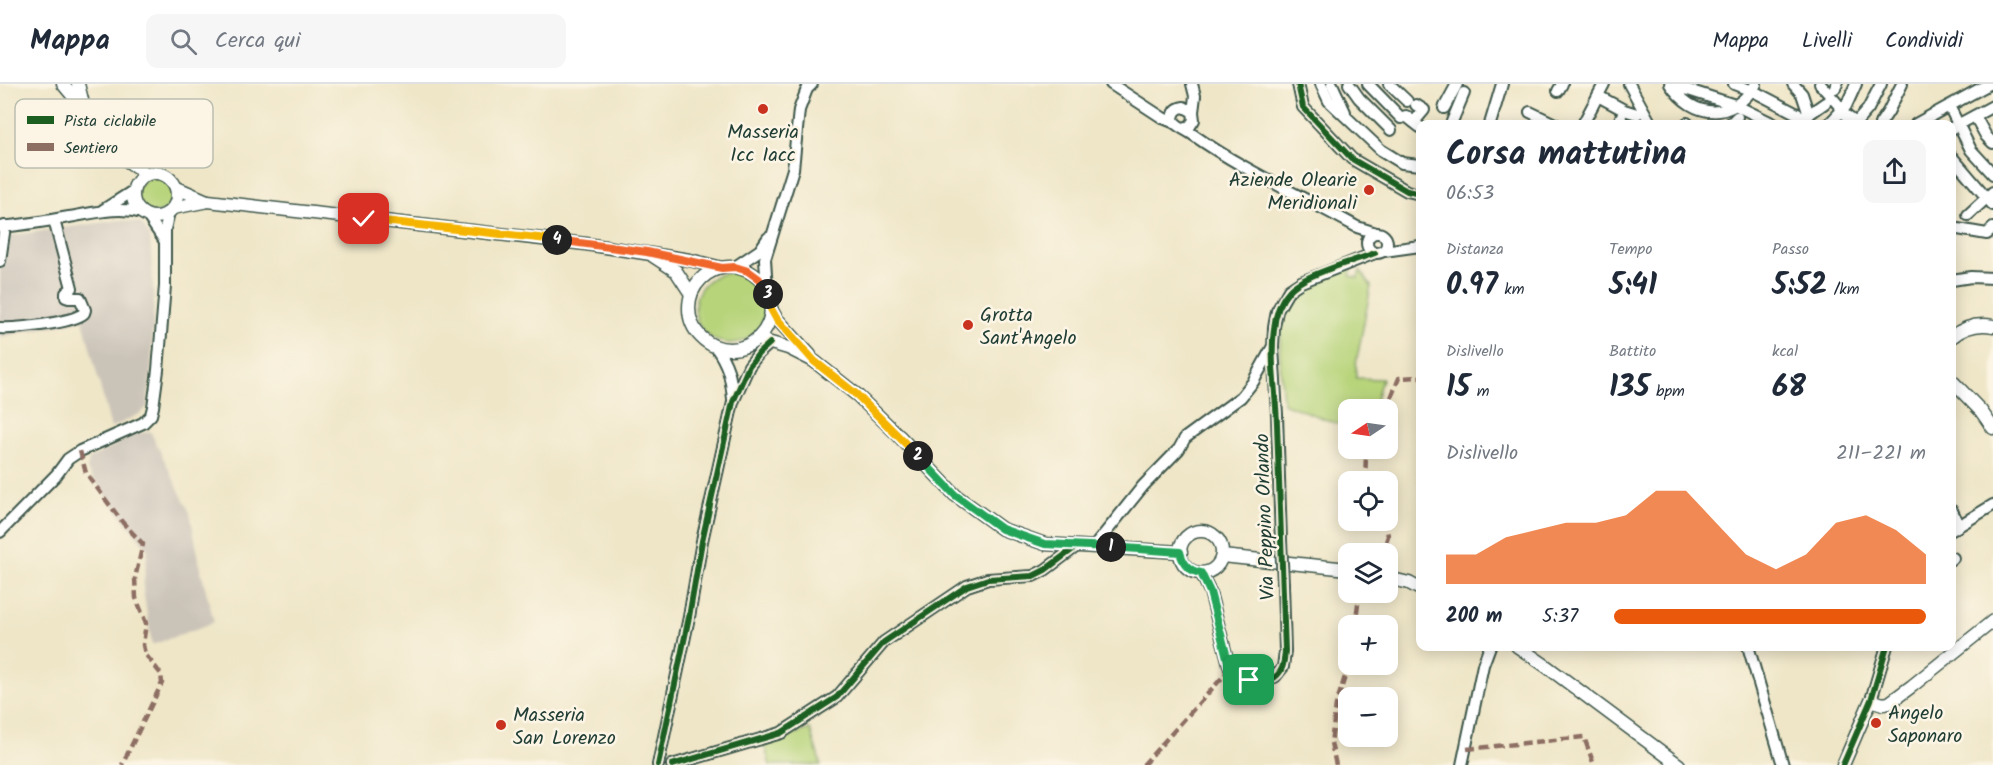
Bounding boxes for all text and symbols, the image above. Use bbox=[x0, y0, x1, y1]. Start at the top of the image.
search box bbox=[146, 14, 566, 68]
text: Mappa bbox=[30, 19, 110, 64]
text: Cerca qui bbox=[215, 24, 300, 59]
icon: search bbox=[167, 25, 200, 58]
text: Mappa bbox=[1712, 25, 1769, 58]
text: Livelli bbox=[1802, 25, 1852, 58]
text: Condividi bbox=[1885, 25, 1963, 58]
legend bbox=[15, 99, 213, 168]
marker: Masseria Icc Iacc bbox=[756, 102, 770, 116]
text: Pista ciclabile bbox=[64, 109, 156, 134]
place label: Masseria Icc Iacc bbox=[727, 117, 799, 172]
text: Corsa mattutina bbox=[1446, 129, 1687, 182]
text: Sentiero bbox=[64, 136, 118, 161]
button: share bbox=[1863, 140, 1926, 203]
place label: Aziende Olearie Meridionali bbox=[1229, 165, 1358, 220]
text: 06:53 bbox=[1446, 178, 1494, 210]
marker: Aziende Olearie Meridionali bbox=[1362, 183, 1376, 197]
pin bbox=[338, 193, 389, 244]
icon: check bbox=[347, 202, 380, 235]
pin: 4 bbox=[542, 225, 572, 255]
text: 4 bbox=[553, 227, 561, 252]
text: Distanza bbox=[1446, 237, 1504, 262]
text: Tempo bbox=[1609, 237, 1652, 262]
text: Passo bbox=[1772, 237, 1809, 262]
text: 0.97 bbox=[1446, 262, 1498, 310]
text: 5:41 bbox=[1609, 262, 1657, 310]
text: 5:52 bbox=[1772, 262, 1827, 310]
text: km bbox=[1498, 277, 1525, 302]
text: /km bbox=[1827, 277, 1860, 302]
pin: 3 bbox=[753, 279, 783, 309]
text: 3 bbox=[764, 281, 772, 306]
place label: Grotta Sant'Angelo bbox=[980, 300, 1077, 355]
marker: Grotta Sant'Angelo bbox=[961, 318, 975, 332]
text: Dislivello bbox=[1446, 339, 1504, 364]
text: Battito bbox=[1609, 339, 1656, 364]
text: kcal bbox=[1772, 339, 1798, 364]
text: 15 bbox=[1446, 364, 1470, 412]
text: 135 bbox=[1609, 364, 1650, 412]
text: 68 bbox=[1772, 364, 1806, 412]
text: m bbox=[1470, 379, 1489, 404]
text: bpm bbox=[1650, 379, 1685, 404]
north arrow bbox=[1338, 399, 1398, 459]
map controls bbox=[1338, 399, 1398, 747]
street label: Via Peppino Orlando bbox=[1247, 433, 1285, 601]
text: Dislivello bbox=[1446, 438, 1518, 470]
text: 211–221 m bbox=[1836, 438, 1926, 470]
pin: 2 bbox=[903, 441, 933, 471]
text: 2 bbox=[913, 443, 923, 468]
button: locate bbox=[1338, 471, 1398, 531]
pin: 1 bbox=[1096, 532, 1126, 562]
text: 1 bbox=[1109, 534, 1113, 559]
button: layers bbox=[1338, 543, 1398, 603]
text: 200 m bbox=[1446, 601, 1502, 633]
text: 5:37 bbox=[1542, 601, 1578, 633]
button: + bbox=[1338, 615, 1398, 675]
pin bbox=[1223, 654, 1274, 705]
icon: arrive bbox=[1232, 663, 1265, 696]
button: − bbox=[1338, 687, 1398, 747]
place label: Angelo Saponaro bbox=[1888, 698, 1962, 753]
place label: Masseria San Lorenzo bbox=[513, 700, 616, 755]
marker: Angelo Saponaro bbox=[1869, 716, 1883, 730]
marker: Masseria San Lorenzo bbox=[494, 718, 508, 732]

